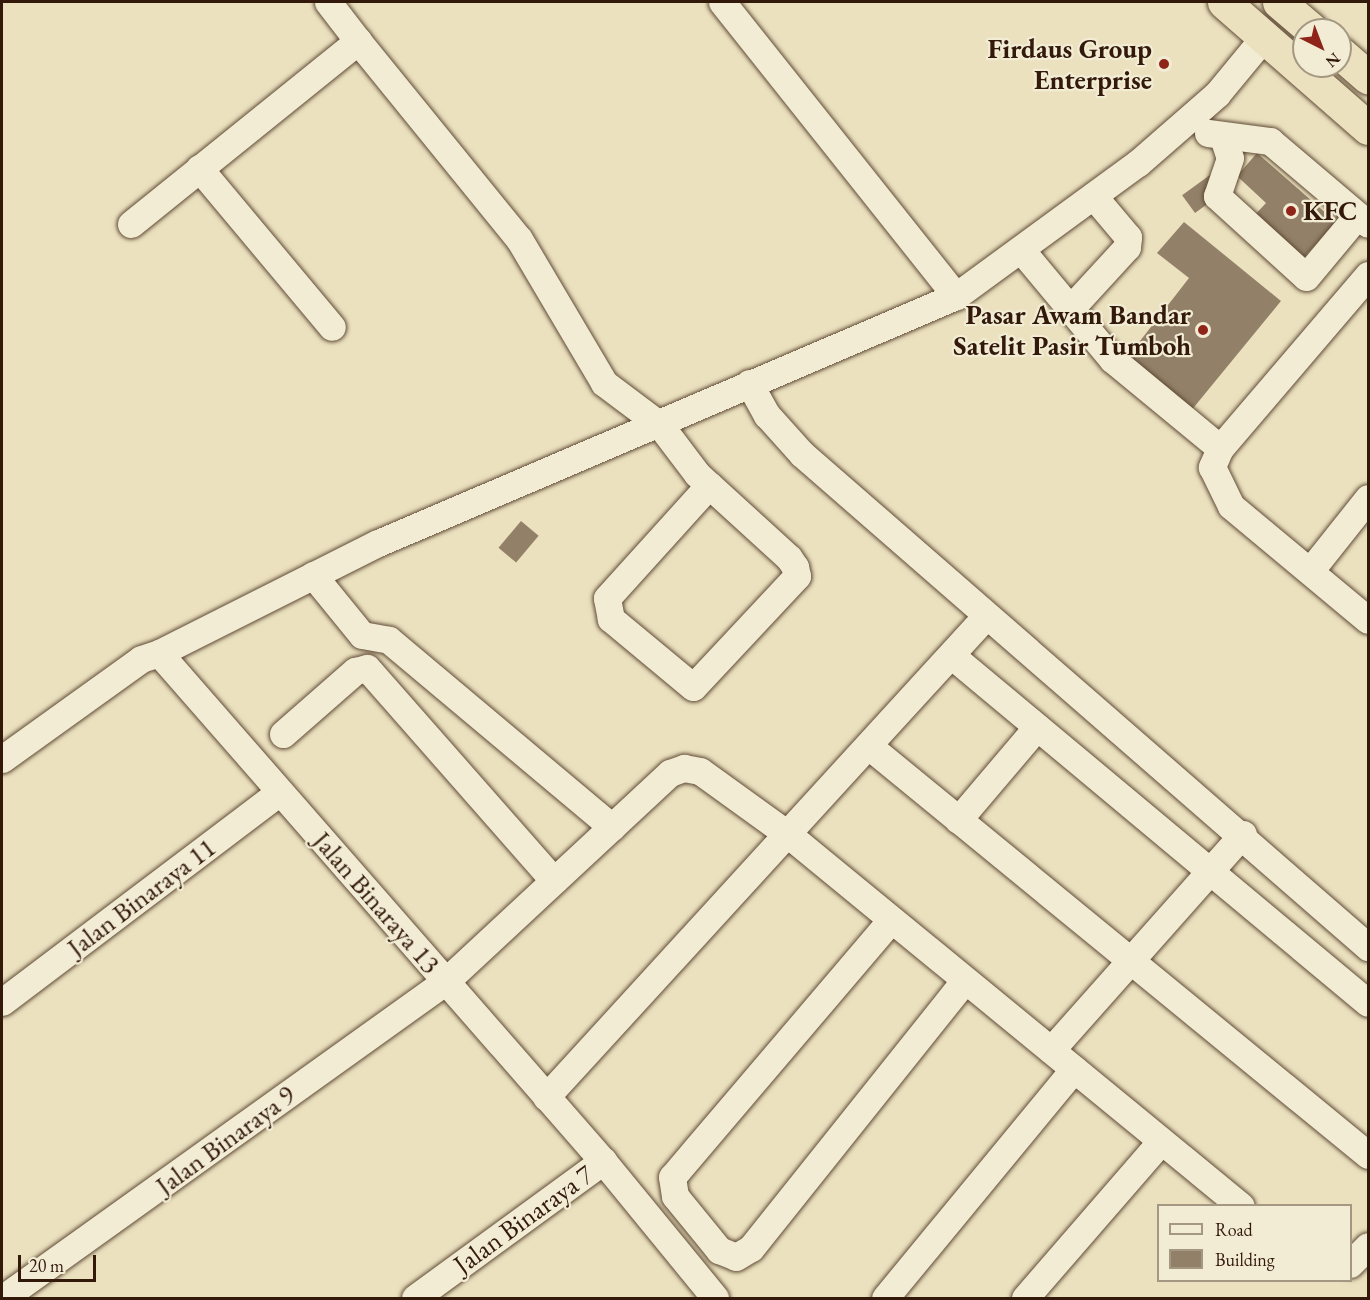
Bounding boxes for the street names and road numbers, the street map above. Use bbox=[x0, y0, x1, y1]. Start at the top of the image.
street label: Jalan Binaraya 13 bbox=[307, 824, 447, 980]
street label: Jalan Binaraya 11 bbox=[60, 831, 222, 963]
street label: Jalan Binaraya 9 bbox=[149, 1079, 301, 1201]
street label: Jalan Binaraya 7 bbox=[447, 1158, 599, 1280]

